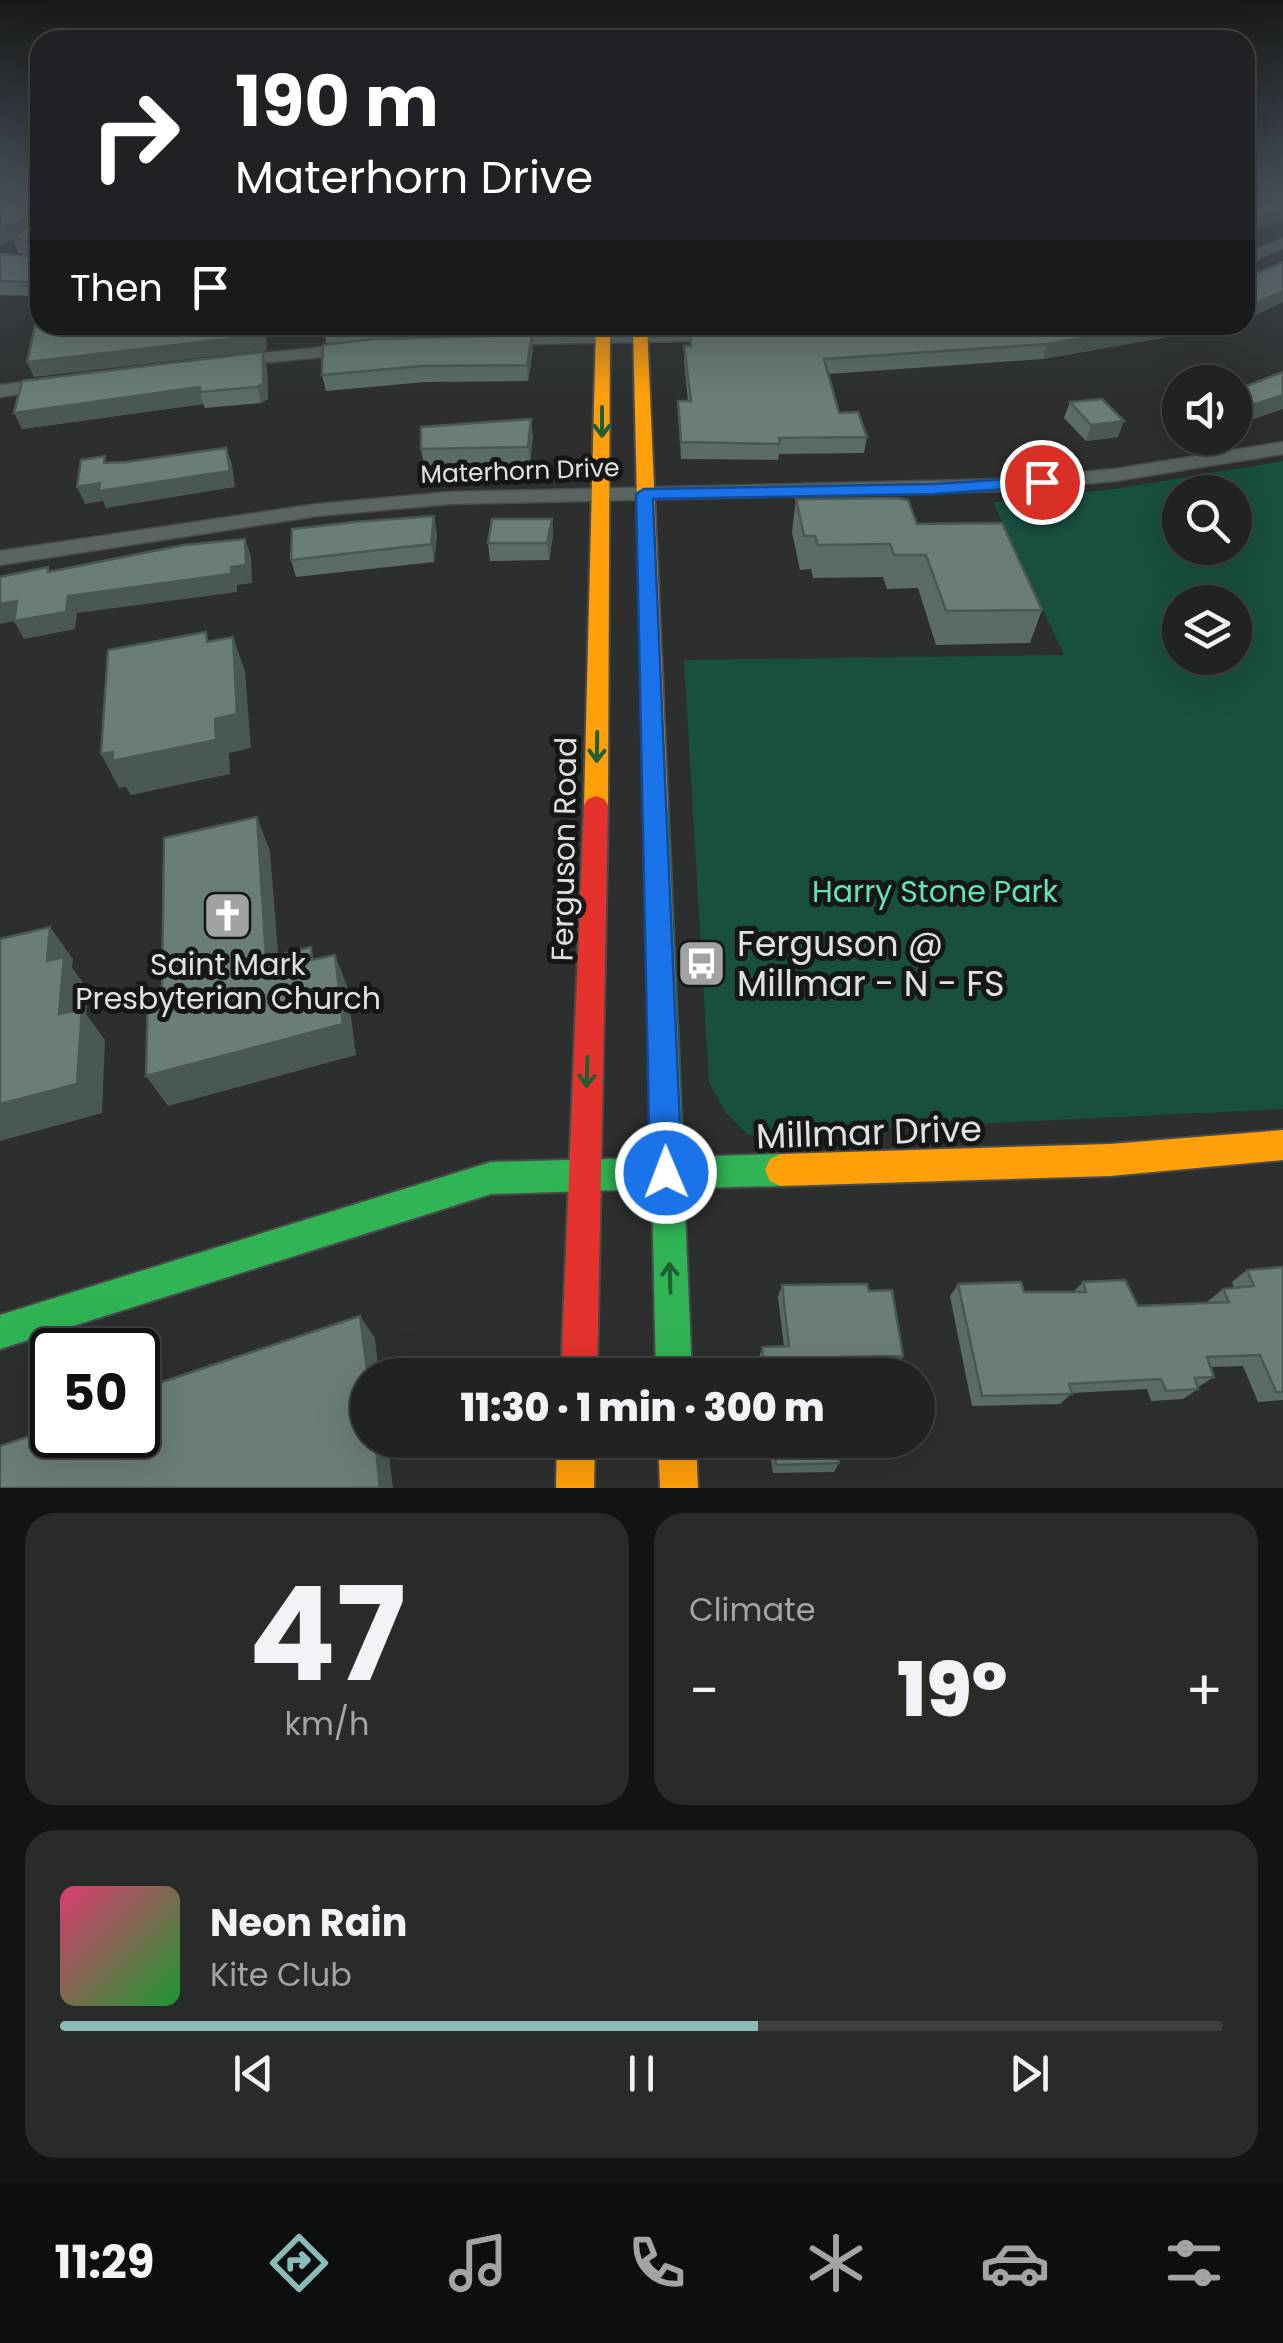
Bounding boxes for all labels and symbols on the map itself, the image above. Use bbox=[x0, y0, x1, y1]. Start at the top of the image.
one-way arrow bbox=[592, 406, 612, 438]
pin bbox=[1000, 440, 1085, 525]
street label: Materhorn Drive bbox=[420, 450, 620, 492]
one-way arrow bbox=[588, 730, 606, 763]
street label: Ferguson Road bbox=[541, 736, 587, 962]
park label: Harry Stone Park bbox=[812, 870, 1059, 913]
church icon: Saint Mark Presbyterian Church bbox=[202, 889, 254, 941]
place label: Ferguson @ Millmar - N - FS bbox=[737, 919, 1004, 1008]
bus stop icon: Ferguson @ Millmar - N - FS bbox=[676, 937, 728, 989]
place label: Saint Mark Presbyterian Church bbox=[75, 943, 381, 1020]
one-way arrow bbox=[578, 1056, 597, 1088]
street label: Millmar Drive bbox=[755, 1104, 983, 1160]
position arrow bbox=[614, 1121, 718, 1225]
one-way arrow bbox=[661, 1262, 680, 1294]
speed limit sign: 50 bbox=[30, 1328, 160, 1458]

